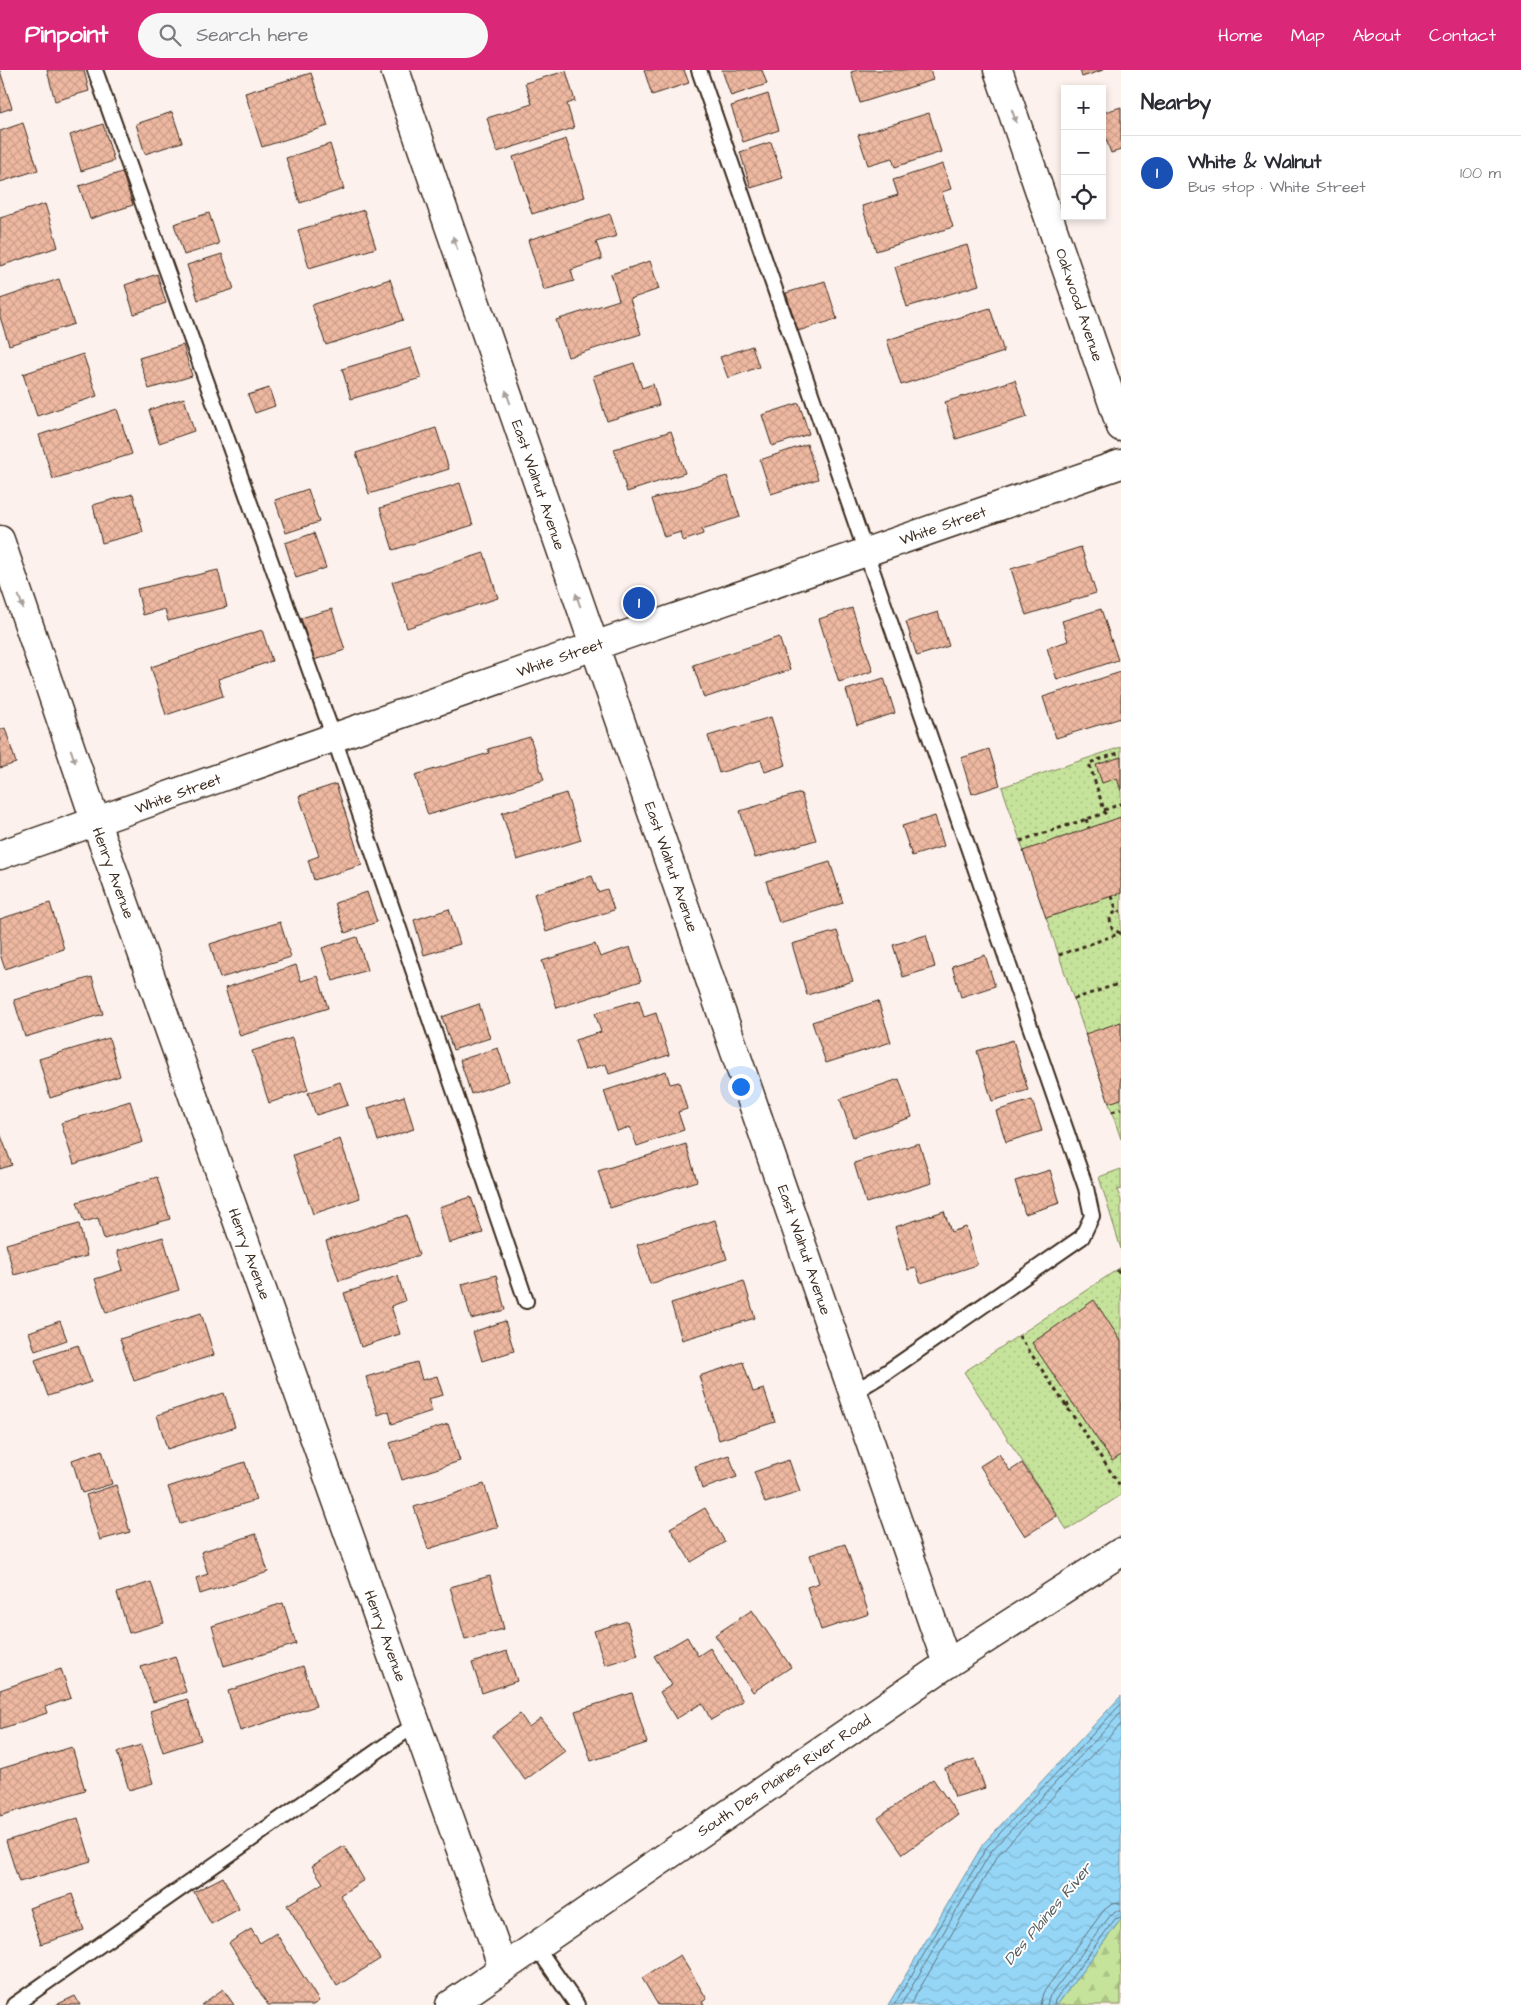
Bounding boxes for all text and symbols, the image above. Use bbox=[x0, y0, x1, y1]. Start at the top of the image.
search box bbox=[138, 13, 488, 58]
text: Pinpoint bbox=[25, 18, 108, 52]
icon: search bbox=[156, 21, 184, 49]
text: Search here bbox=[196, 22, 308, 49]
text: Home bbox=[1218, 23, 1263, 48]
text: Map bbox=[1291, 23, 1325, 48]
text: About bbox=[1353, 23, 1401, 48]
text: Contact bbox=[1429, 23, 1496, 48]
map controls bbox=[1061, 85, 1106, 220]
button: + bbox=[1061, 85, 1106, 130]
text: Nearby bbox=[1141, 88, 1211, 117]
one-way arrow bbox=[1010, 109, 1018, 124]
button: − bbox=[1061, 130, 1106, 175]
text: White & Walnut bbox=[1188, 149, 1321, 176]
text: 1 bbox=[1156, 162, 1158, 184]
text: 100 m bbox=[1460, 162, 1501, 184]
button: locate bbox=[1061, 175, 1106, 220]
text: Bus stop · White Street bbox=[1188, 176, 1366, 198]
one-way arrow bbox=[451, 236, 458, 251]
street label: Oakwood Avenue bbox=[1050, 246, 1108, 364]
one-way arrow bbox=[504, 389, 512, 404]
street label: East Walnut Avenue bbox=[506, 417, 570, 553]
street label: White Street bbox=[897, 501, 989, 551]
pin: 1 bbox=[623, 584, 655, 622]
one-way arrow bbox=[574, 592, 582, 607]
one-way arrow bbox=[18, 595, 25, 610]
street label: White Street bbox=[514, 633, 606, 683]
one-way arrow bbox=[70, 749, 77, 764]
street label: White Street bbox=[132, 769, 224, 819]
street label: East Walnut Avenue bbox=[639, 799, 703, 935]
street label: Henry Avenue bbox=[86, 824, 139, 922]
your location bbox=[728, 1074, 754, 1100]
street label: East Walnut Avenue bbox=[772, 1182, 836, 1318]
street label: Henry Avenue bbox=[222, 1205, 275, 1303]
street label: Henry Avenue bbox=[358, 1587, 411, 1685]
street label: South Des Plaines River Road bbox=[693, 1710, 875, 1842]
water label: Des Plaines River bbox=[999, 1856, 1099, 1970]

